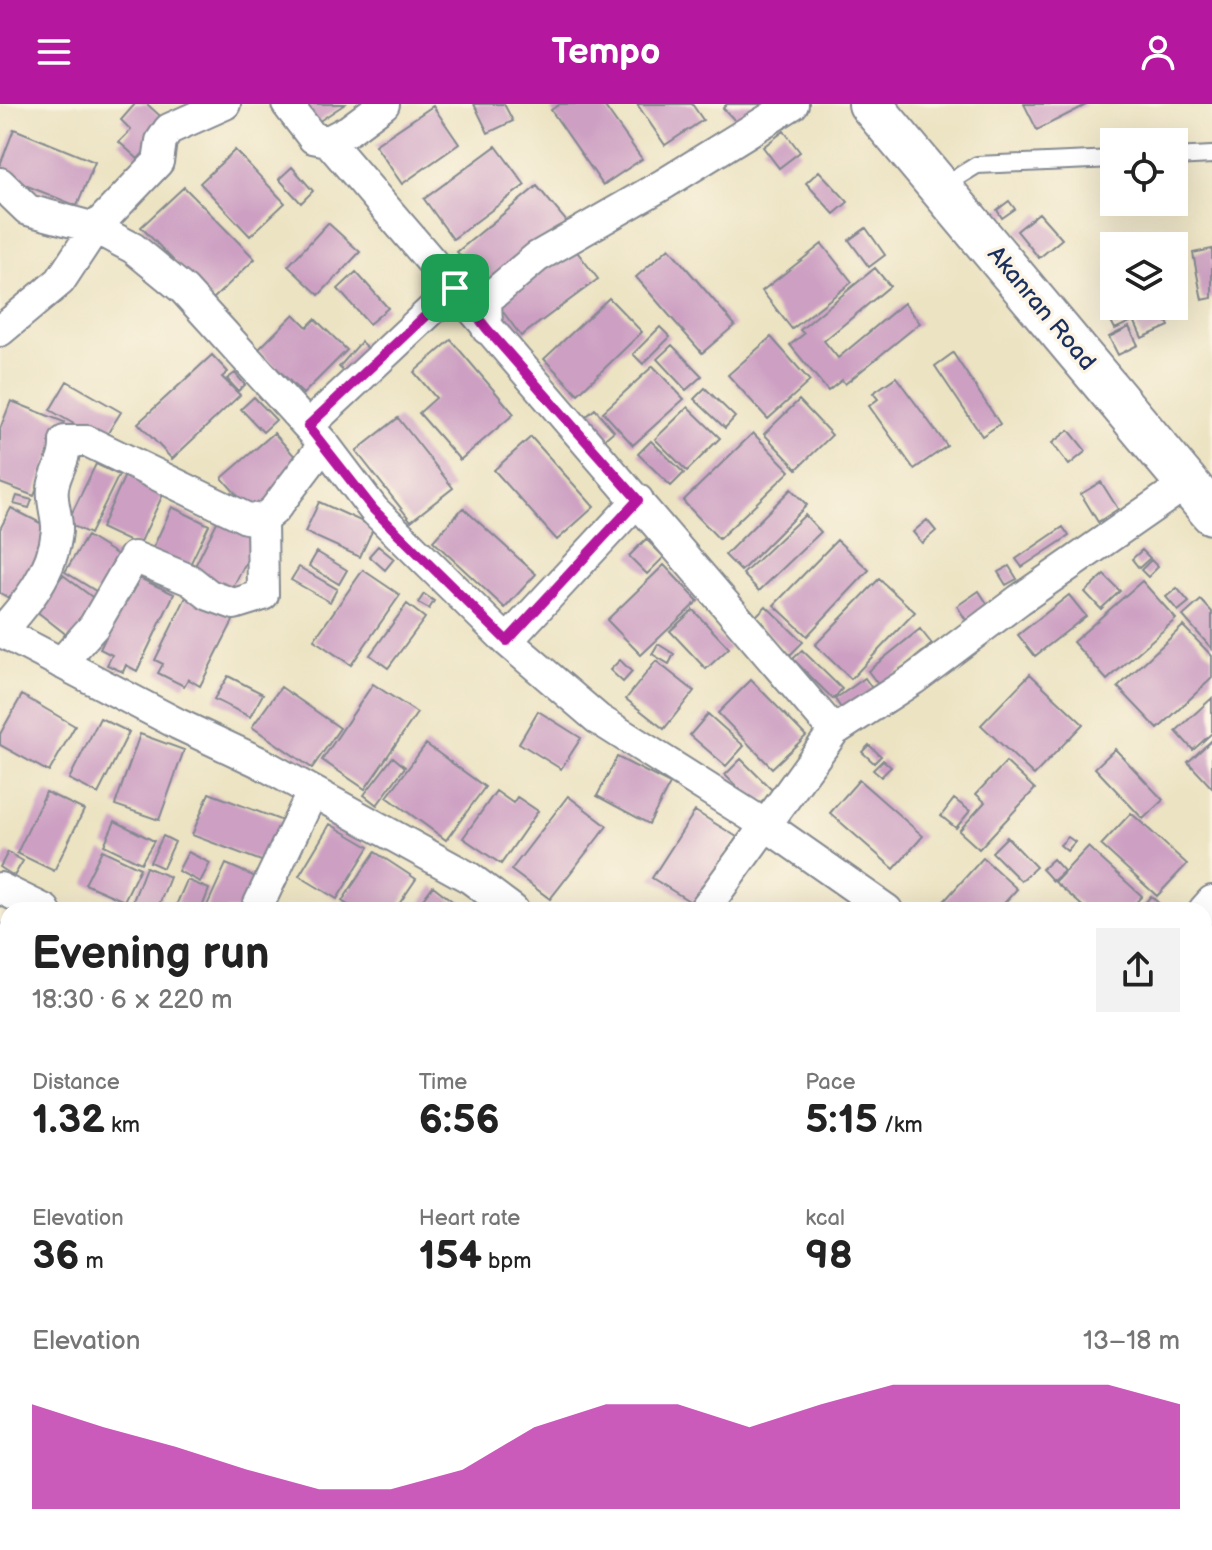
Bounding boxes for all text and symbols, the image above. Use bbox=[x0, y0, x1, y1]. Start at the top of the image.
icon: menu bbox=[32, 30, 76, 74]
icon: person bbox=[1136, 30, 1180, 74]
text: Tempo bbox=[551, 31, 661, 74]
map controls bbox=[1100, 128, 1188, 320]
button: locate bbox=[1100, 128, 1188, 216]
button: layers bbox=[1100, 232, 1188, 320]
street label: Akanran Road bbox=[981, 240, 1102, 376]
pin bbox=[421, 254, 489, 322]
icon: arrive bbox=[433, 266, 477, 310]
text: Evening run bbox=[32, 928, 269, 981]
button: share bbox=[1096, 928, 1180, 1012]
text: 18:30 · 6 × 220 m bbox=[32, 985, 232, 1016]
text: Distance bbox=[32, 1069, 120, 1096]
text: Time bbox=[419, 1069, 467, 1096]
text: Pace bbox=[805, 1069, 856, 1096]
text: 1.32 bbox=[32, 1096, 105, 1144]
text: 6:56 bbox=[419, 1096, 500, 1144]
text: 5:15 bbox=[805, 1096, 878, 1144]
text: km bbox=[105, 1112, 140, 1139]
text: /km bbox=[878, 1112, 923, 1139]
text: Elevation bbox=[32, 1205, 124, 1232]
text: Heart rate bbox=[419, 1205, 520, 1232]
text: kcal bbox=[805, 1205, 845, 1232]
text: 36 bbox=[32, 1232, 80, 1280]
text: 154 bbox=[419, 1232, 482, 1280]
text: 98 bbox=[805, 1232, 853, 1280]
text: m bbox=[80, 1248, 104, 1275]
text: bpm bbox=[482, 1248, 531, 1275]
text: Elevation bbox=[32, 1326, 140, 1357]
text: 13–18 m bbox=[1083, 1326, 1180, 1357]

